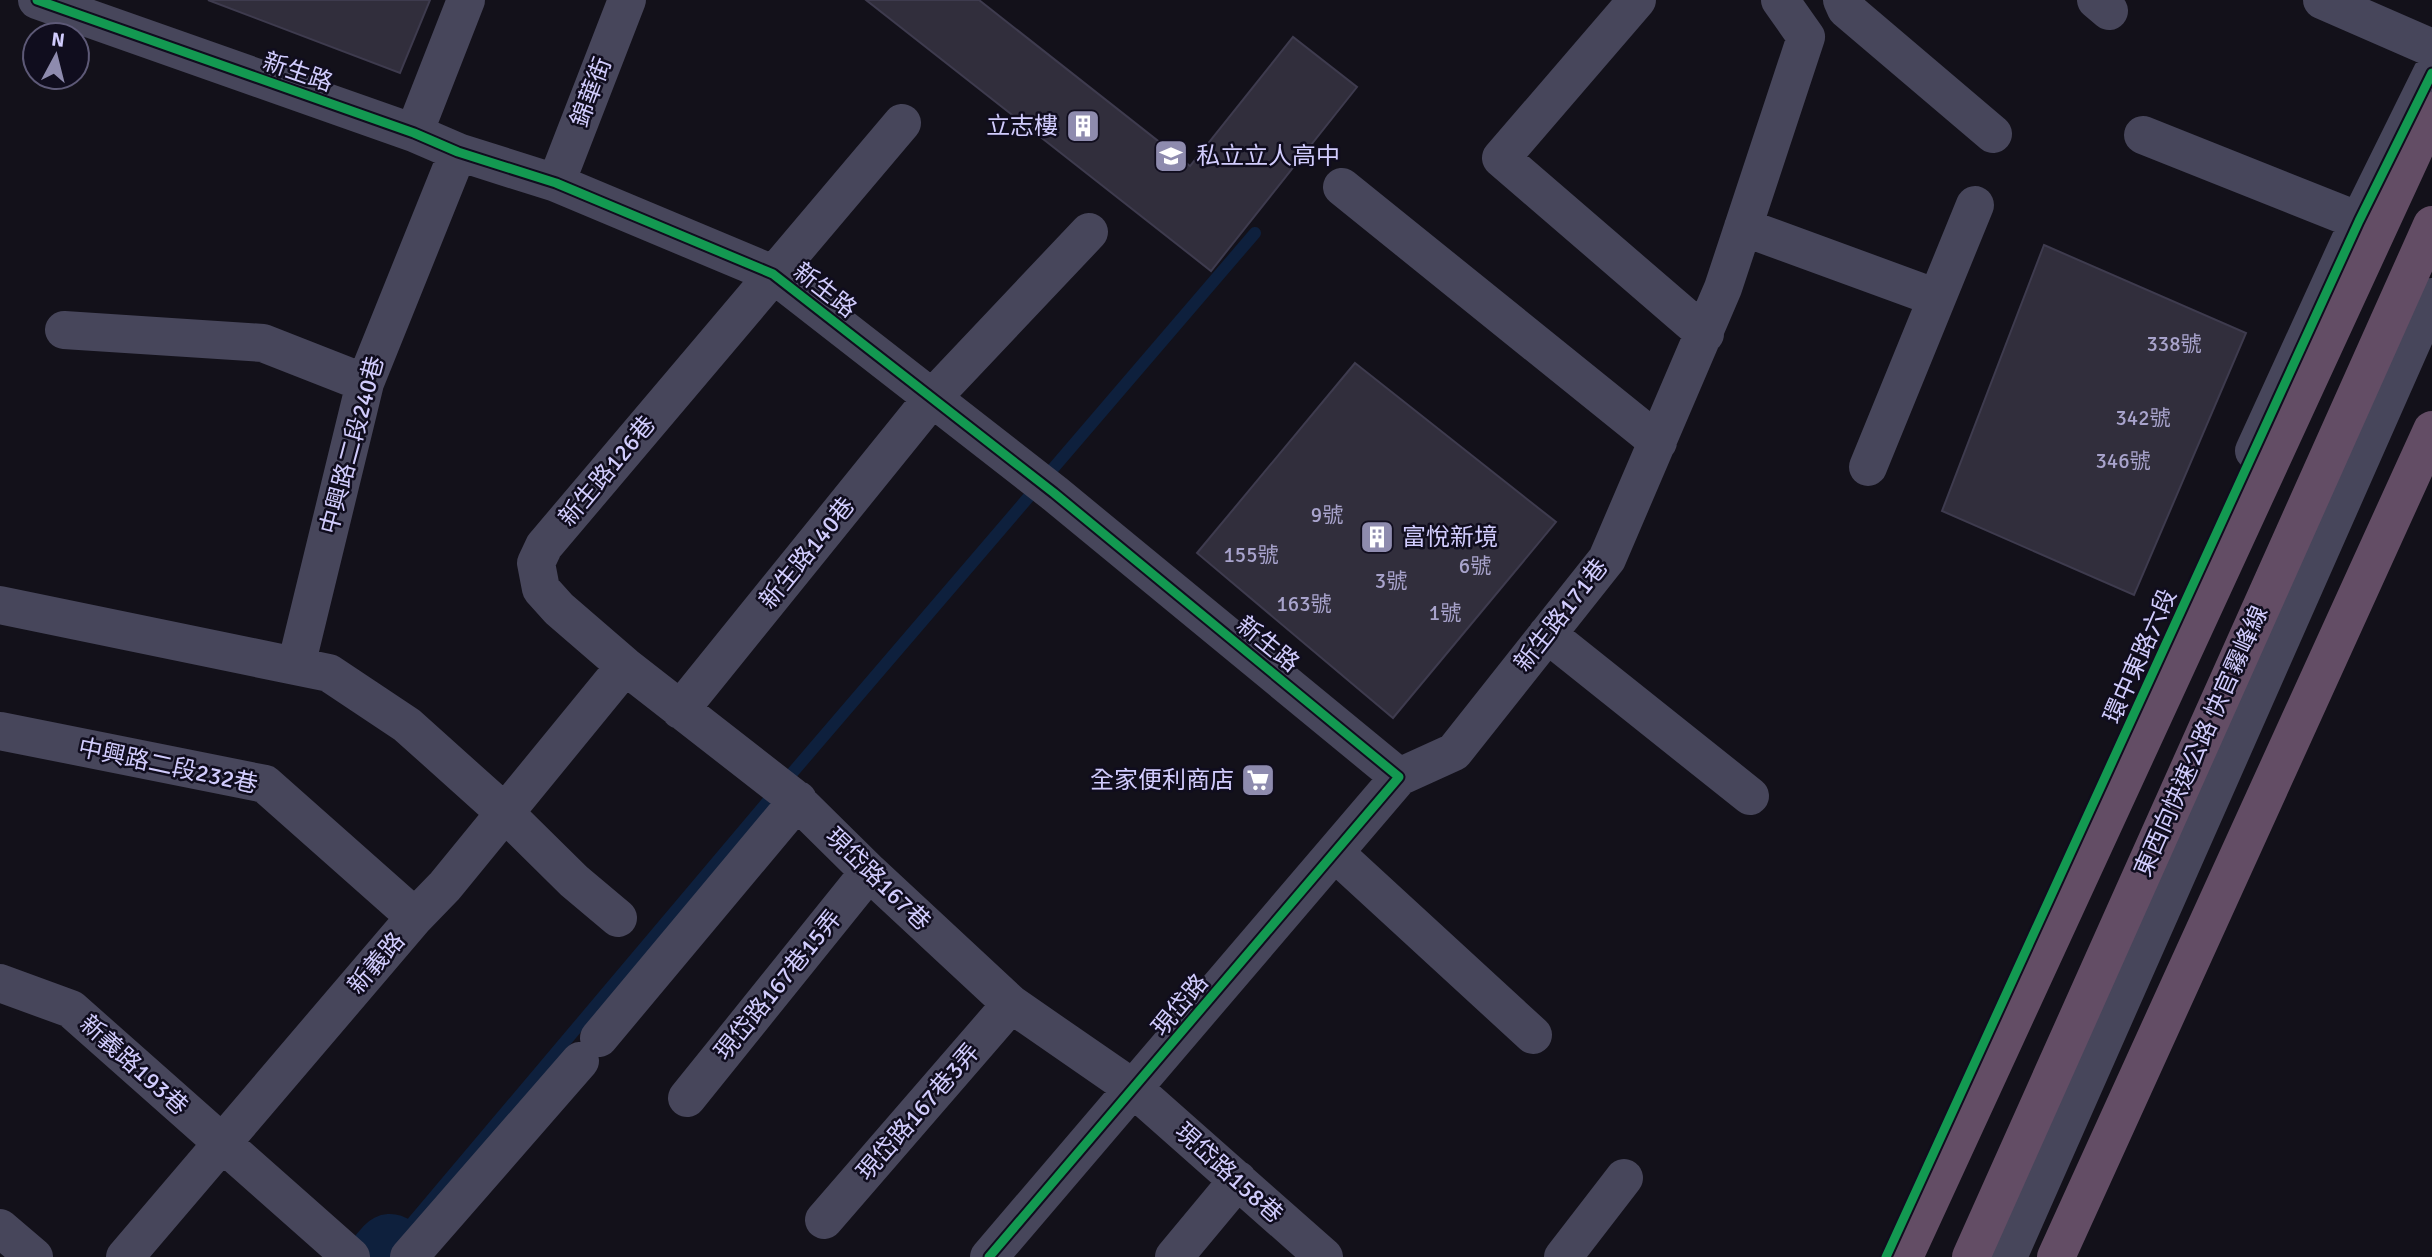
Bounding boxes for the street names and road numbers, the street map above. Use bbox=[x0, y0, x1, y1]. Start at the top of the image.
street label: 新生路 bbox=[259, 46, 337, 98]
street label: 錦華街 bbox=[564, 53, 618, 131]
street label: 新生路 bbox=[787, 256, 863, 324]
street label: 中興路二段240巷 bbox=[314, 353, 390, 537]
street label: 新生路126巷 bbox=[552, 410, 662, 532]
street label: 新生路140巷 bbox=[753, 491, 861, 615]
street label: 新生路171巷 bbox=[1508, 553, 1614, 677]
street label: 環中東路六段 bbox=[2097, 584, 2183, 728]
street label: 東西向快速公路 快官霧峰線 bbox=[2128, 601, 2274, 881]
street label: 新生路 bbox=[1231, 610, 1305, 678]
street label: 中興路二段232巷 bbox=[75, 732, 261, 800]
street label: 現岱路167巷 bbox=[819, 821, 937, 937]
street label: 現岱路167巷15弄 bbox=[708, 904, 848, 1066]
street label: 新義路 bbox=[341, 926, 411, 1000]
street label: 現岱路 bbox=[1145, 968, 1215, 1042]
street label: 新義路193巷 bbox=[74, 1009, 194, 1121]
street label: 現岱路167巷3弄 bbox=[850, 1037, 986, 1187]
street label: 現岱路158巷 bbox=[1169, 1117, 1289, 1229]

